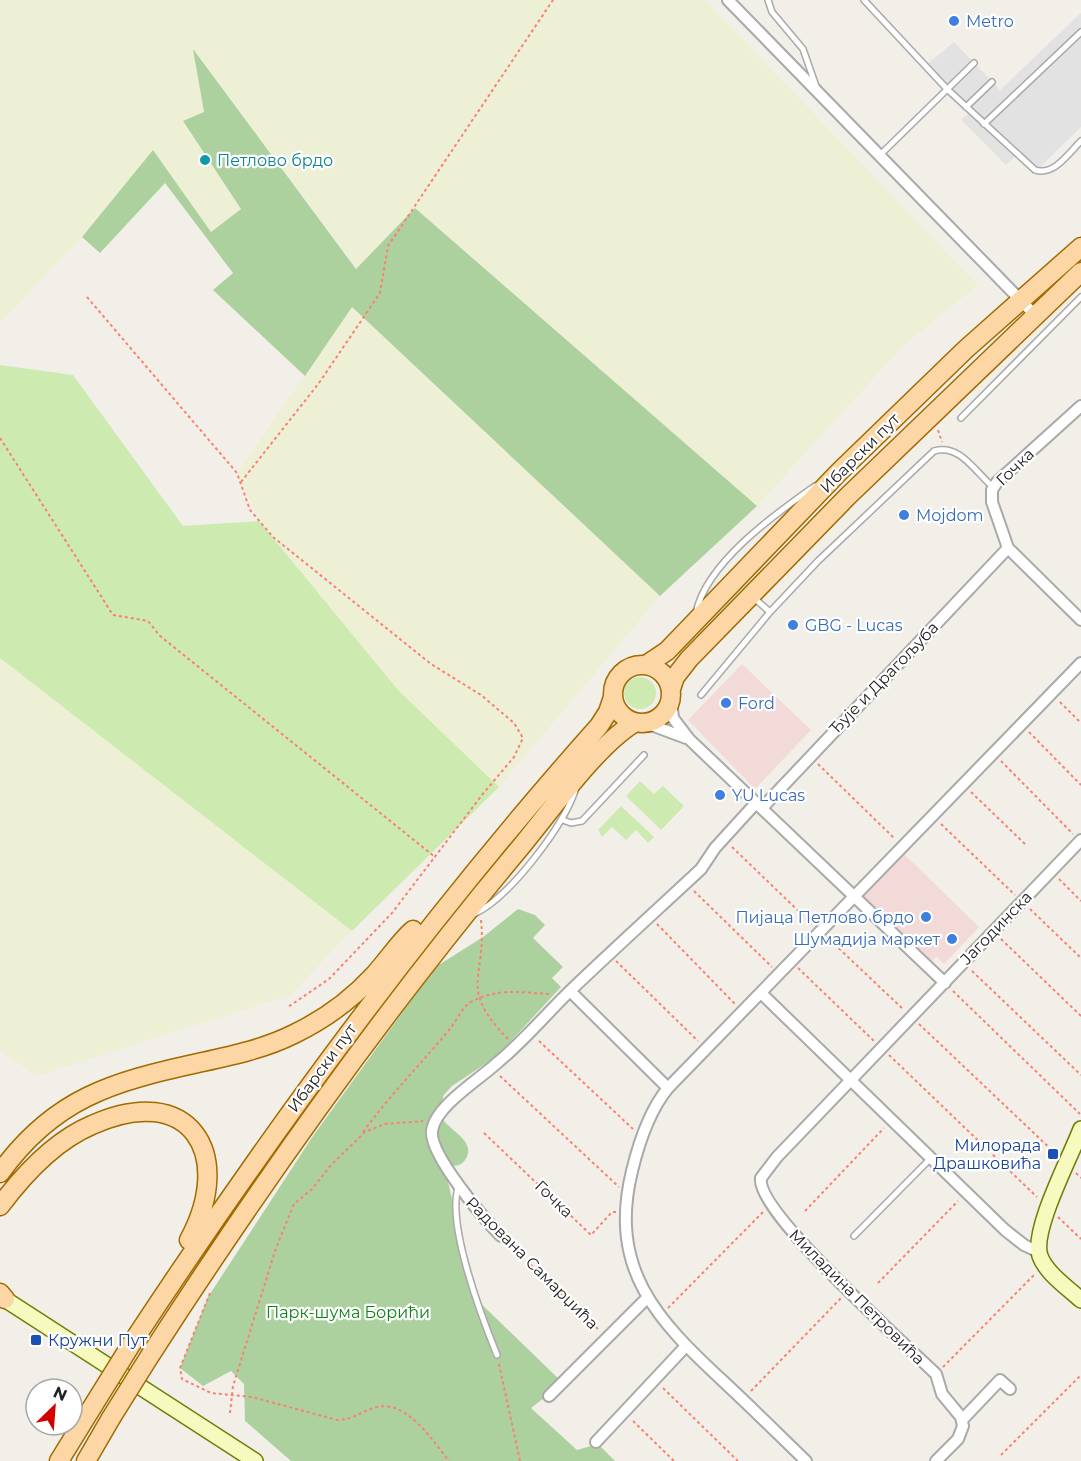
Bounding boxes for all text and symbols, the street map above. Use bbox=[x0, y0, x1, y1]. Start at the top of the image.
place label: Metro bbox=[966, 12, 1014, 31]
marker: Metro bbox=[947, 14, 961, 28]
place label: Петлово брдо bbox=[217, 151, 333, 170]
marker: Петлово брдо bbox=[198, 153, 212, 167]
street label: Ибарски пут bbox=[816, 409, 904, 497]
street label: Гочка bbox=[992, 444, 1038, 490]
place label: Mojdom bbox=[916, 506, 984, 525]
marker: Mojdom bbox=[897, 508, 911, 522]
place label: GBG - Lucas bbox=[805, 616, 903, 635]
marker: GBG - Lucas bbox=[786, 618, 800, 632]
street label: Ђује и Драгољуба bbox=[826, 618, 942, 738]
place label: Ford bbox=[738, 694, 775, 713]
marker: Ford bbox=[719, 696, 733, 710]
place label: YU Lucas bbox=[732, 786, 805, 805]
marker: YU Lucas bbox=[713, 788, 727, 802]
street label: Јагодинска bbox=[956, 887, 1036, 969]
place label: Пијаца Петлово брдо bbox=[735, 908, 914, 927]
marker: Пијаца Петлово брдо bbox=[919, 910, 933, 924]
place label: Шумадија маркет bbox=[793, 930, 940, 949]
marker: Шумадија маркет bbox=[945, 932, 959, 946]
street label: Ибарски пут bbox=[284, 1020, 361, 1116]
place label: Милорада Драшковића bbox=[933, 1136, 1041, 1173]
marker: Милорада Драшковића bbox=[1046, 1147, 1060, 1161]
street label: Гочка bbox=[531, 1176, 577, 1222]
street label: Радована Самарџића bbox=[462, 1193, 602, 1333]
street label: Миладина Петровића bbox=[785, 1225, 929, 1369]
park label: Парк-шума Борићи bbox=[266, 1303, 430, 1322]
place label: Кружни Пут bbox=[48, 1331, 148, 1350]
marker: Кружни Пут bbox=[29, 1333, 43, 1347]
north arrow bbox=[24, 1377, 84, 1437]
text: N bbox=[50, 1383, 70, 1405]

